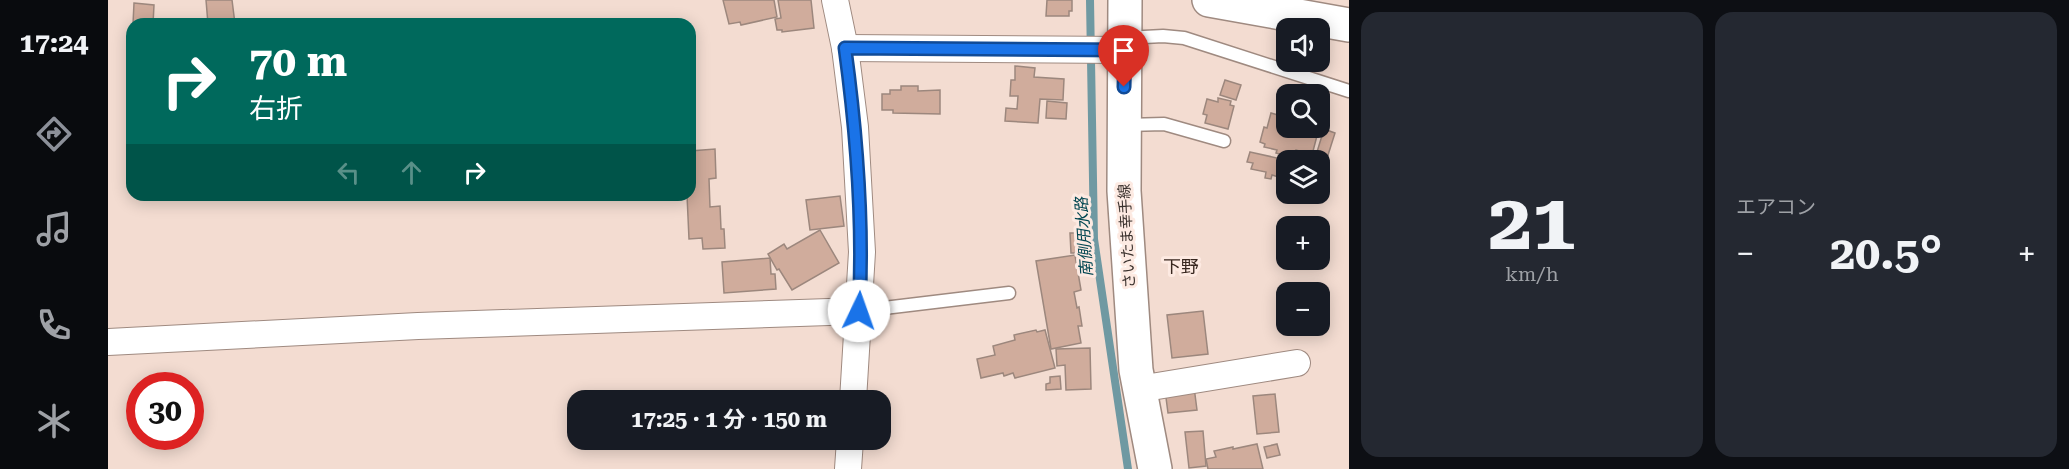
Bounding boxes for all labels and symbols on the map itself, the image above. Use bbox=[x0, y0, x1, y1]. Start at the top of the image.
pin bbox=[1098, 25, 1149, 87]
street label: さいたま幸手線 bbox=[1115, 183, 1139, 289]
water label: 南側用水路 bbox=[1072, 194, 1096, 278]
district label: 下野 bbox=[1163, 256, 1199, 277]
position arrow bbox=[827, 279, 891, 343]
speed limit sign: 30 bbox=[126, 372, 204, 450]

